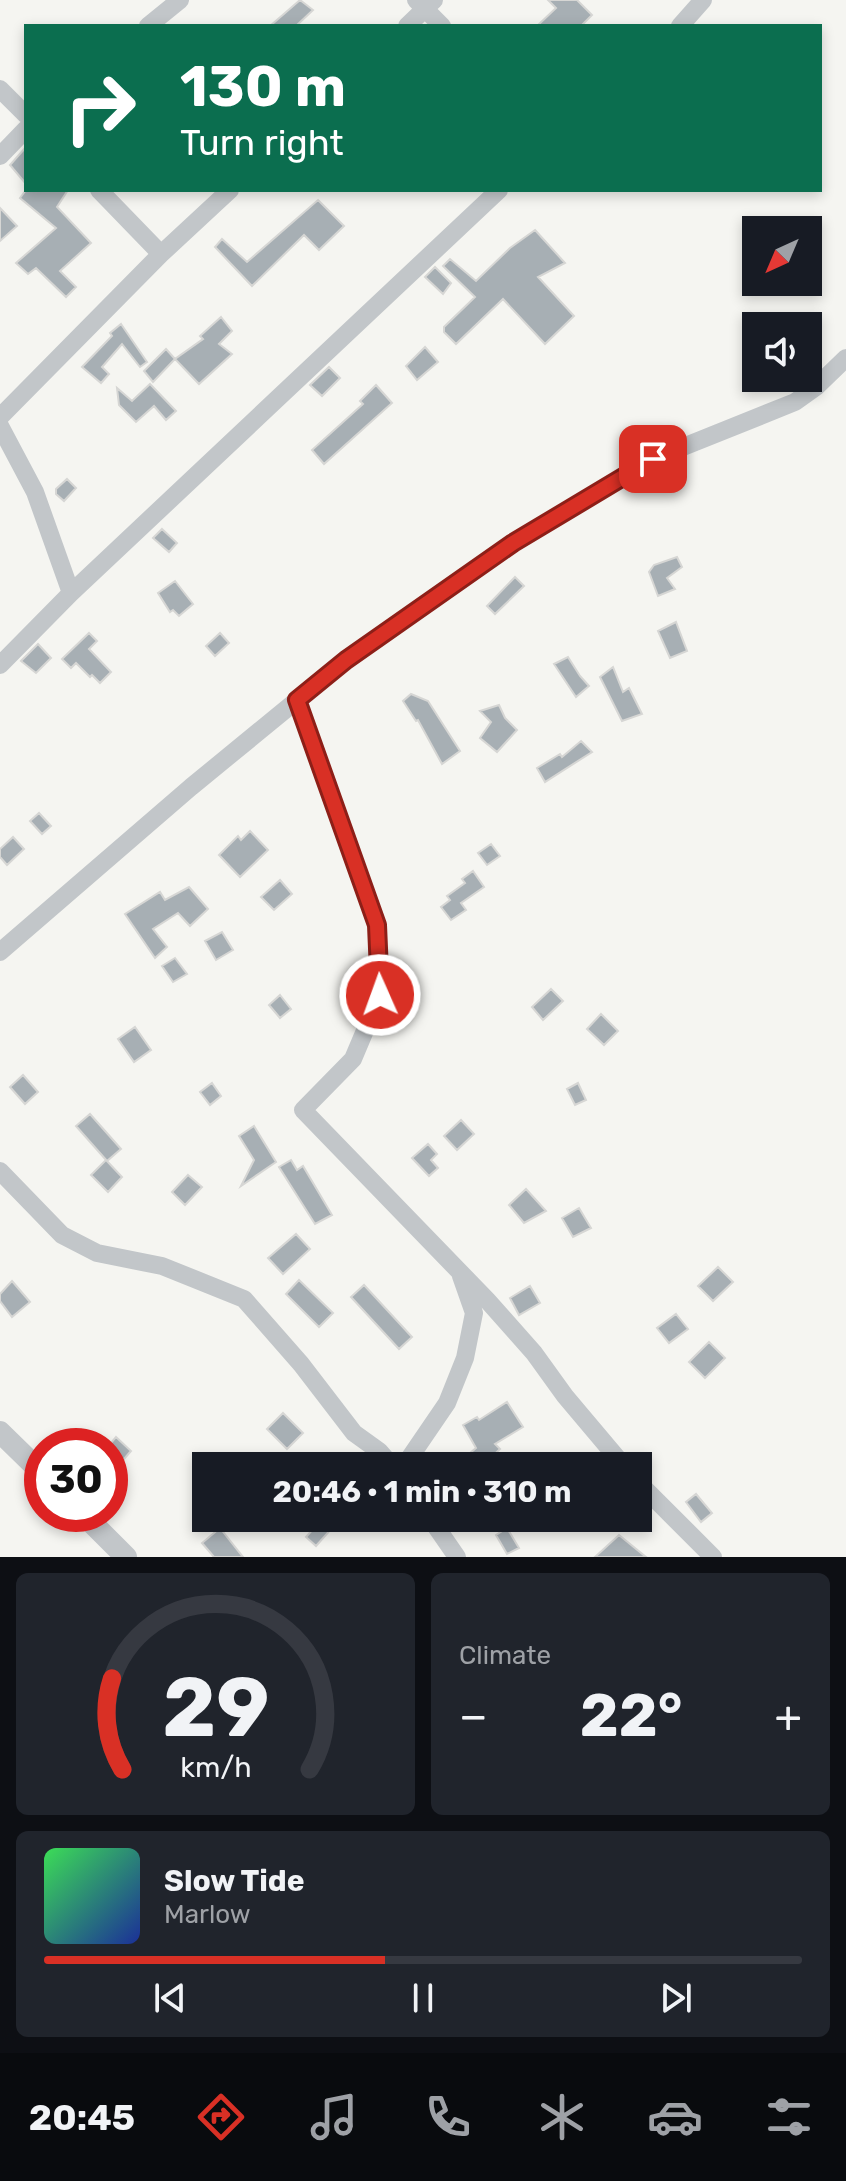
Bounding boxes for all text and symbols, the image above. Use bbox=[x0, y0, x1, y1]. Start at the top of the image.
text: 130 m bbox=[180, 54, 346, 120]
icon: right bbox=[48, 56, 152, 160]
text: Turn right bbox=[180, 121, 344, 164]
north arrow bbox=[742, 216, 822, 296]
map controls bbox=[742, 216, 822, 392]
button: sound bbox=[742, 312, 822, 392]
pin bbox=[619, 425, 687, 493]
icon: arrive bbox=[631, 437, 675, 481]
position arrow bbox=[338, 953, 422, 1037]
speed limit sign: 30 bbox=[24, 1428, 128, 1532]
text: 20:46 · 1 min · 310 m bbox=[272, 1474, 572, 1510]
text: Climate bbox=[459, 1640, 551, 1671]
text: 29 bbox=[162, 1658, 269, 1757]
text: 22° bbox=[580, 1680, 682, 1751]
text: − bbox=[459, 1690, 488, 1742]
text: + bbox=[775, 1690, 802, 1742]
text: km/h bbox=[180, 1750, 251, 1784]
text: Slow Tide bbox=[164, 1863, 304, 1899]
text: Marlow bbox=[164, 1899, 251, 1930]
icon: previous bbox=[148, 1976, 192, 2020]
icon: pause bbox=[401, 1976, 445, 2020]
icon: next bbox=[654, 1976, 698, 2020]
icon: directions bbox=[193, 2089, 249, 2145]
icon: music bbox=[306, 2089, 362, 2145]
icon: phone bbox=[420, 2089, 476, 2145]
icon: climate bbox=[534, 2089, 590, 2145]
icon: car bbox=[647, 2089, 703, 2145]
icon: filters bbox=[761, 2089, 817, 2145]
text: 20:45 bbox=[29, 2096, 135, 2139]

